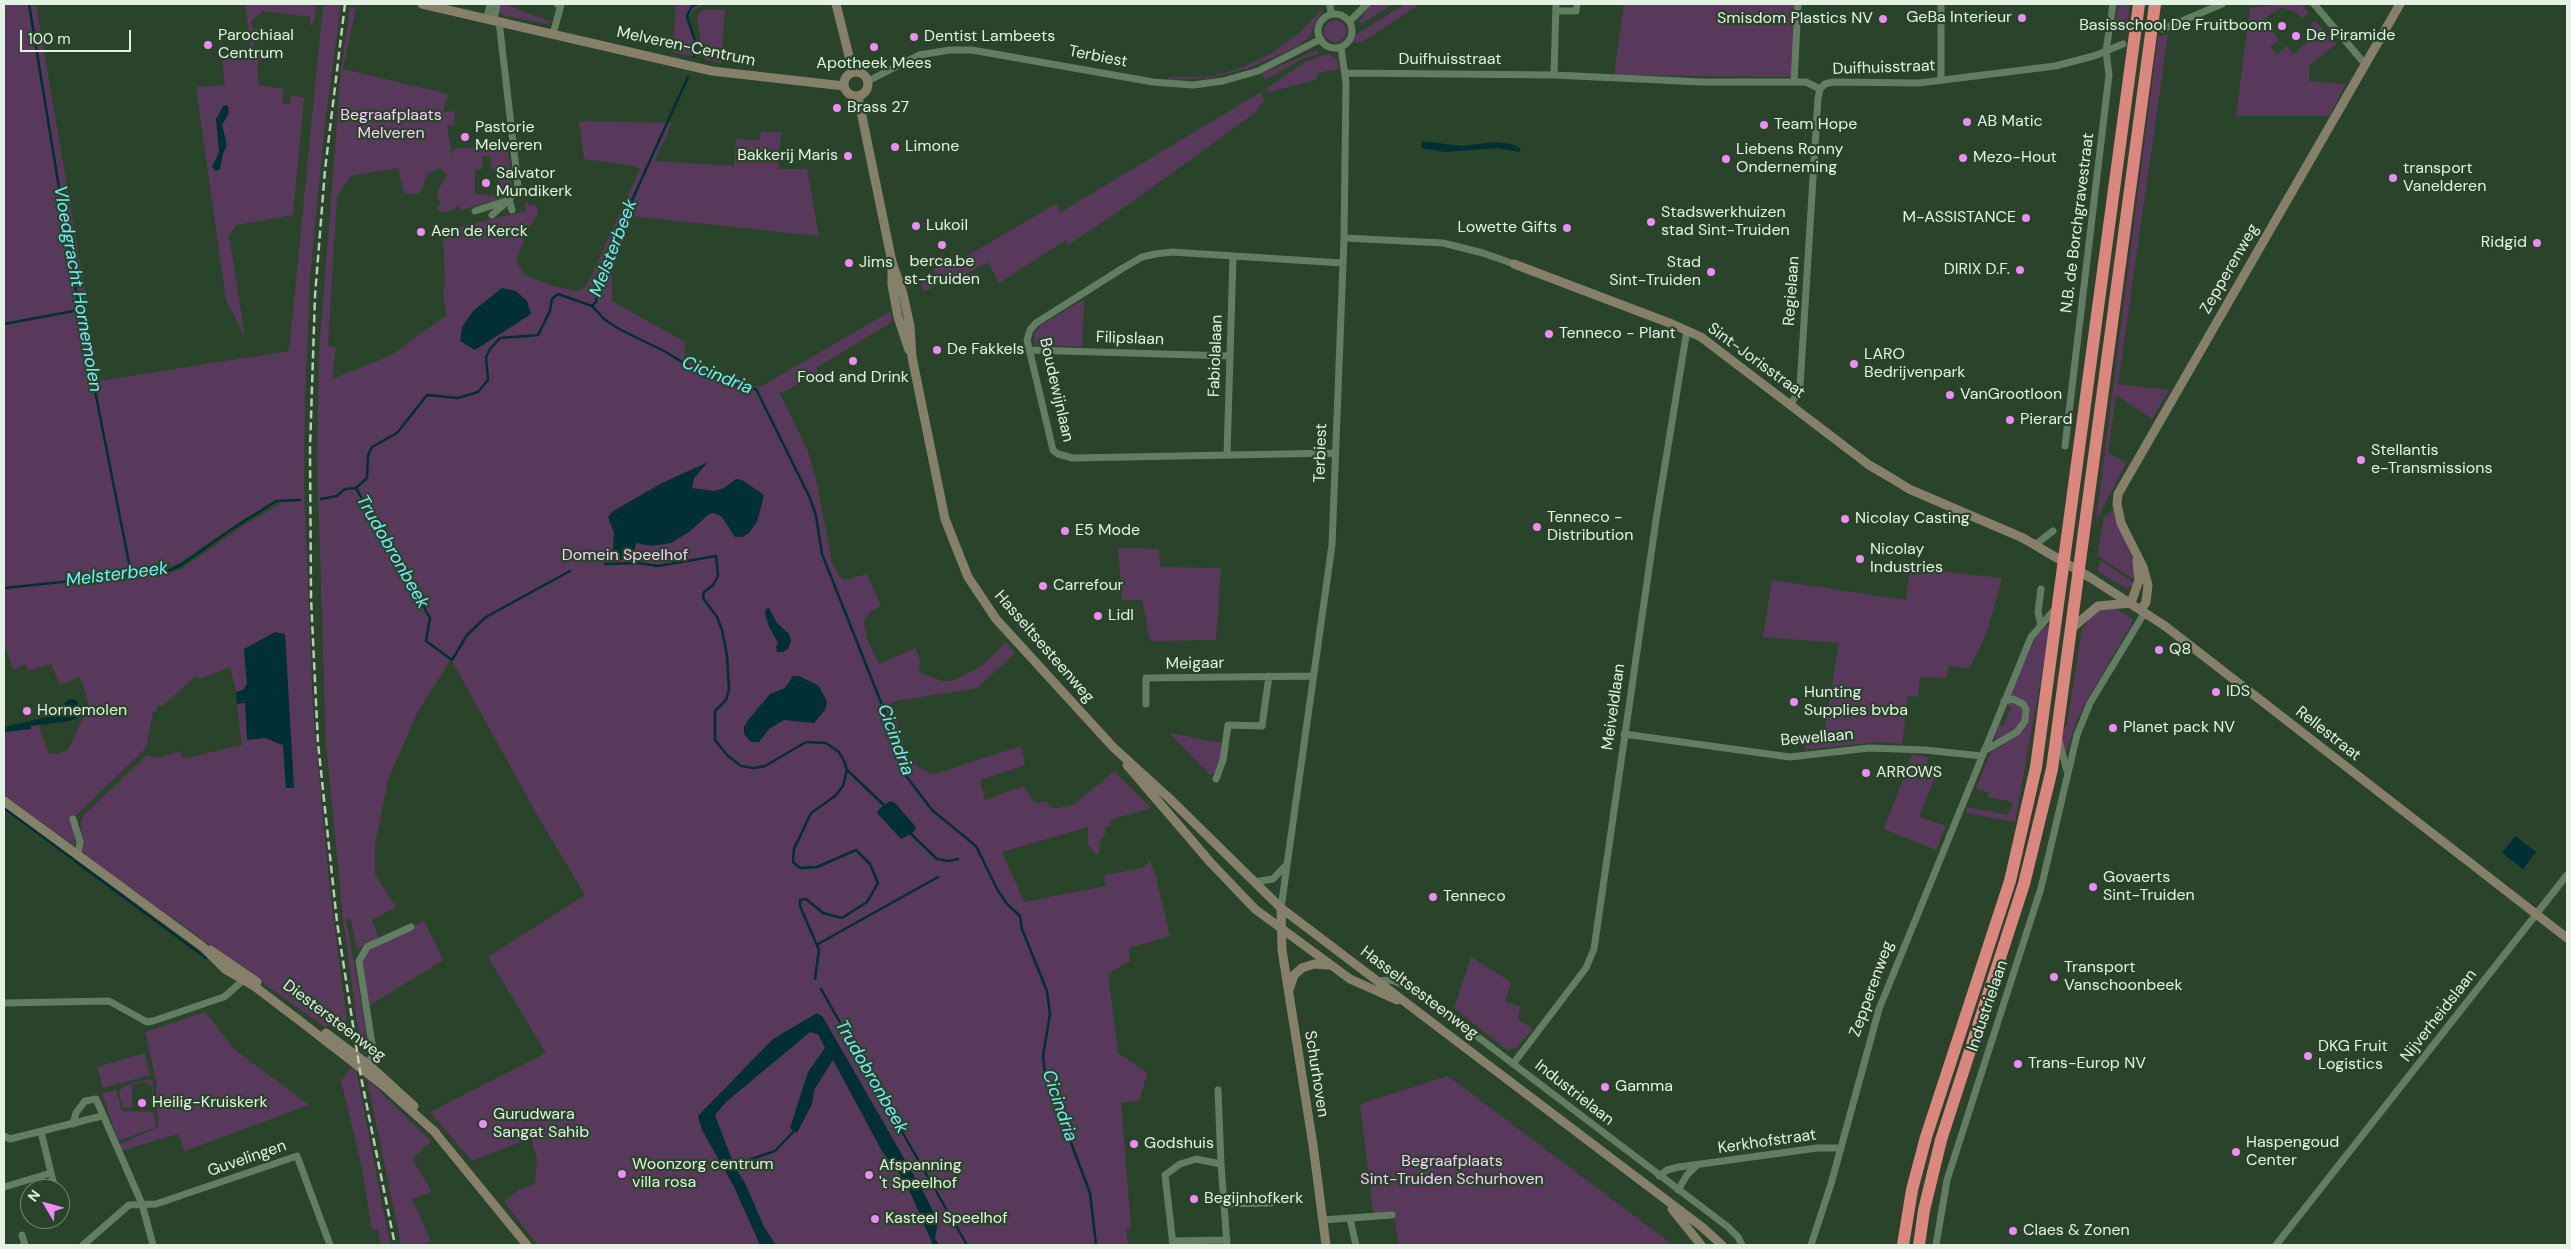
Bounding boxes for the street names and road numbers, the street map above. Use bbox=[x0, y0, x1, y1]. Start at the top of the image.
street label: Melveren-Centrum bbox=[615, 23, 757, 71]
street label: Terbiest bbox=[1067, 42, 1129, 72]
street label: Duifhuisstraat bbox=[1398, 50, 1502, 70]
street label: Duifhuisstraat bbox=[1832, 57, 1936, 79]
street label: N.B. de Borchgravestraat bbox=[2057, 132, 2099, 314]
street label: Zepperenweg bbox=[2197, 221, 2263, 317]
street label: Regielaan bbox=[1780, 255, 1804, 327]
street label: Fabiolalaan bbox=[1205, 314, 1227, 398]
street label: Sint-Jorisstraat bbox=[1703, 319, 1809, 403]
street label: Filipslaan bbox=[1096, 328, 1164, 350]
street label: Boudewijnlaan bbox=[1035, 336, 1077, 444]
street label: Terbiest bbox=[1310, 423, 1332, 483]
street label: Hasseltsesteenweg bbox=[990, 587, 1098, 707]
street label: Meigaar bbox=[1166, 654, 1224, 674]
street label: Meiveldlaan bbox=[1598, 662, 1630, 752]
street label: Rellestraat bbox=[2291, 703, 2365, 765]
street label: Bewellaan bbox=[1780, 725, 1854, 751]
street label: Zepperenweg bbox=[1846, 938, 1898, 1040]
street label: Hasseltsesteenweg bbox=[1356, 942, 1482, 1044]
street label: Industrielaan bbox=[1963, 958, 2013, 1054]
street label: Nijverheidslaan bbox=[2397, 966, 2481, 1066]
street label: Diestersteenweg bbox=[279, 976, 389, 1066]
street label: Schurhoven bbox=[1300, 1029, 1332, 1119]
street label: Industrielaan bbox=[1531, 1056, 1617, 1130]
street label: Kerkhofstraat bbox=[1717, 1126, 1817, 1158]
street label: Guvelingen bbox=[205, 1137, 289, 1181]

